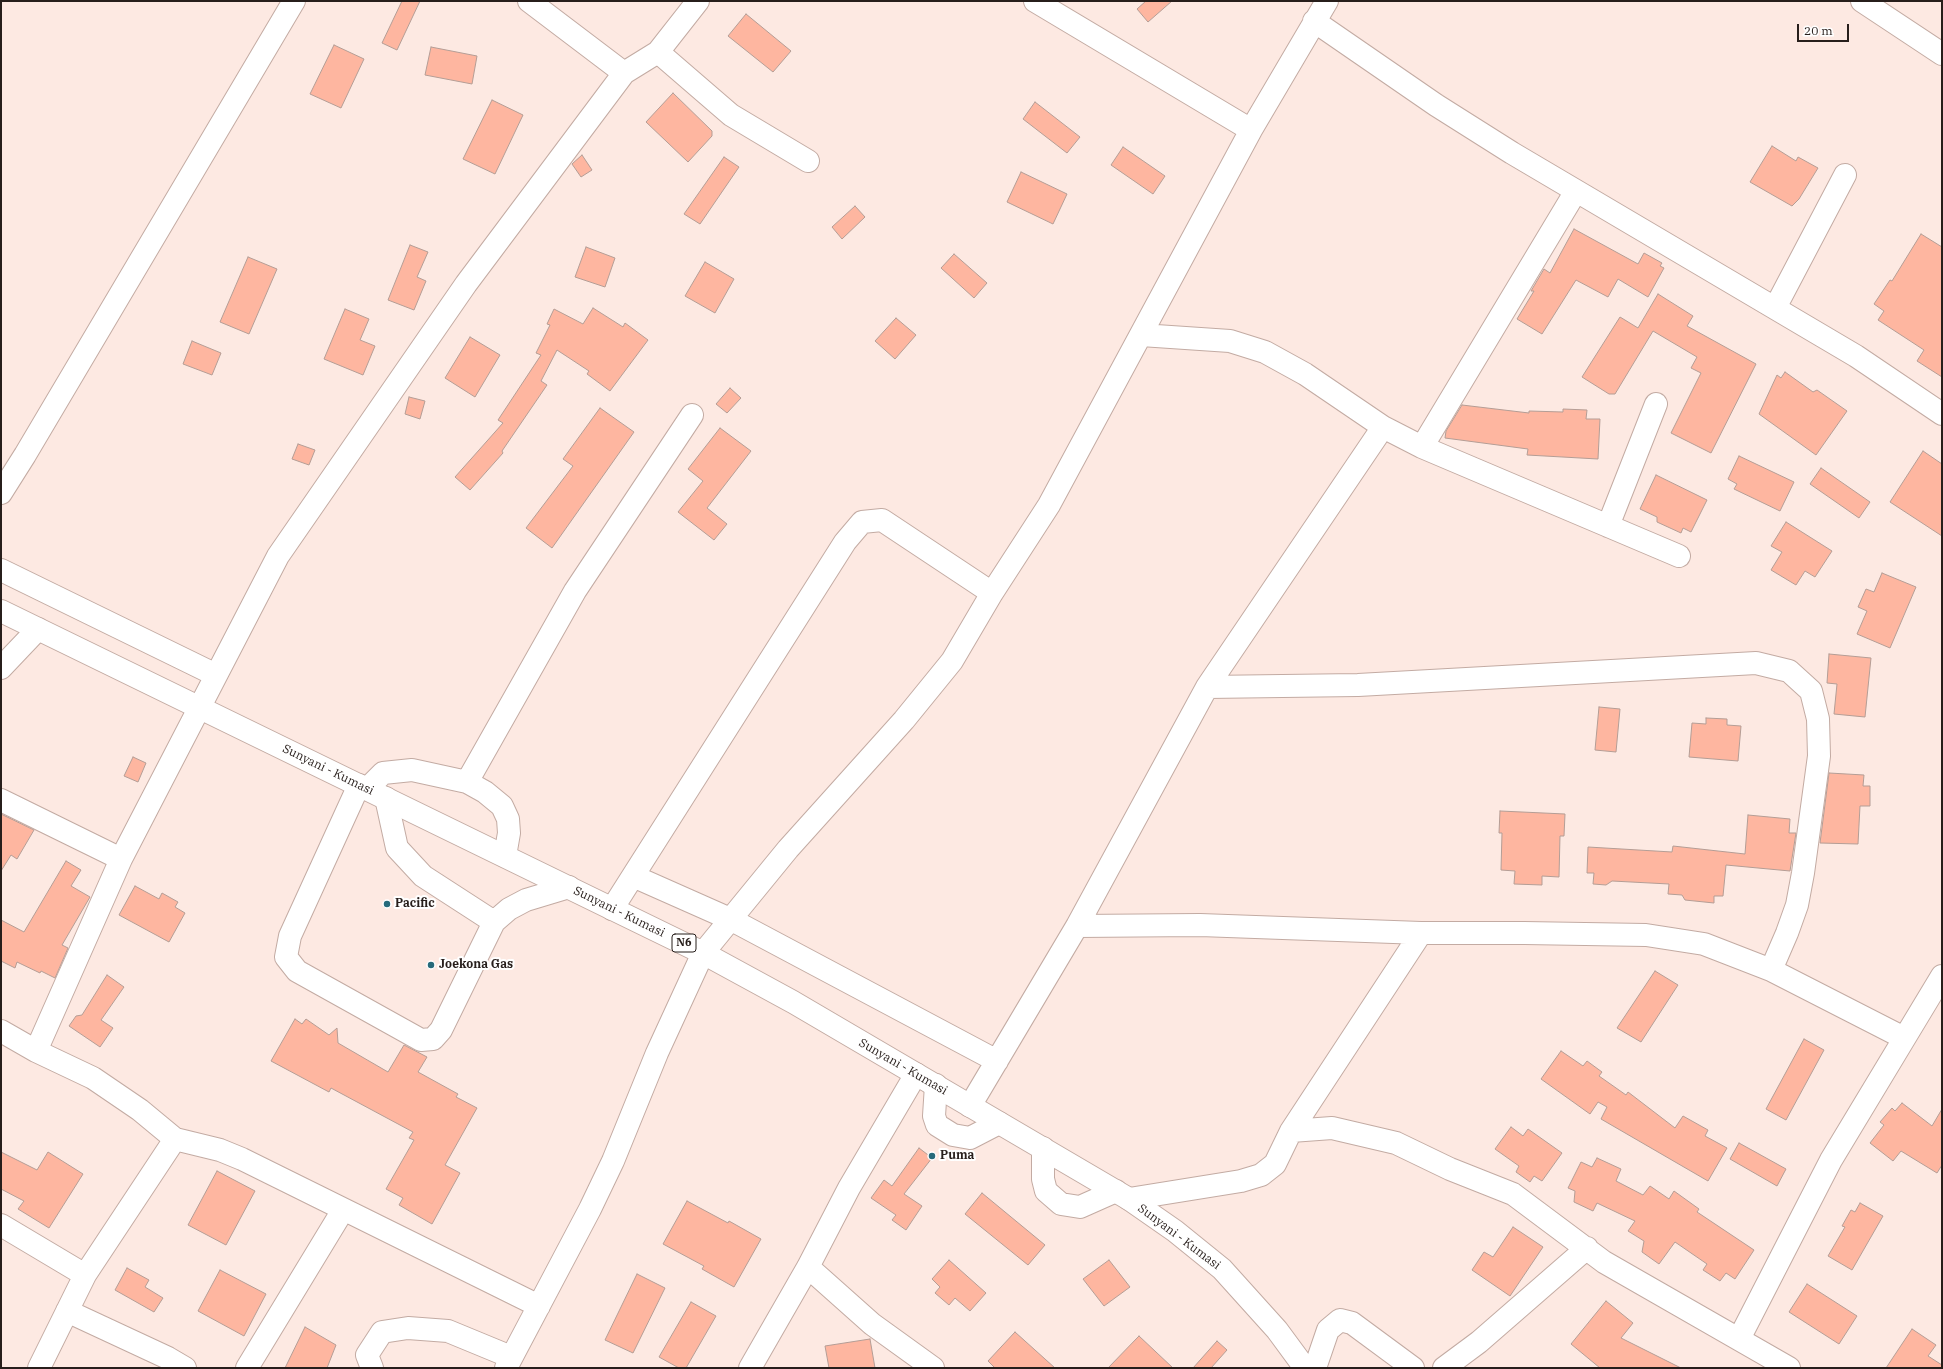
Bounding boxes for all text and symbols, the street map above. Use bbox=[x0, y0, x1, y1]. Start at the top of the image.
scale bar bbox=[1799, 16, 1851, 42]
text: 20 m bbox=[1804, 23, 1833, 38]
street label: Sunyani - Kumasi bbox=[280, 742, 376, 798]
street label: Sunyani - Kumasi bbox=[571, 884, 667, 940]
place label: Pacific bbox=[395, 897, 435, 911]
marker: Pacific bbox=[382, 899, 392, 909]
road number: N6 bbox=[672, 934, 696, 952]
place label: Joekona Gas bbox=[439, 958, 513, 972]
marker: Joekona Gas bbox=[426, 960, 436, 970]
street label: Sunyani - Kumasi bbox=[856, 1036, 950, 1098]
place label: Puma bbox=[940, 1149, 974, 1163]
marker: Puma bbox=[927, 1151, 937, 1161]
street label: Sunyani - Kumasi bbox=[1135, 1201, 1223, 1273]

